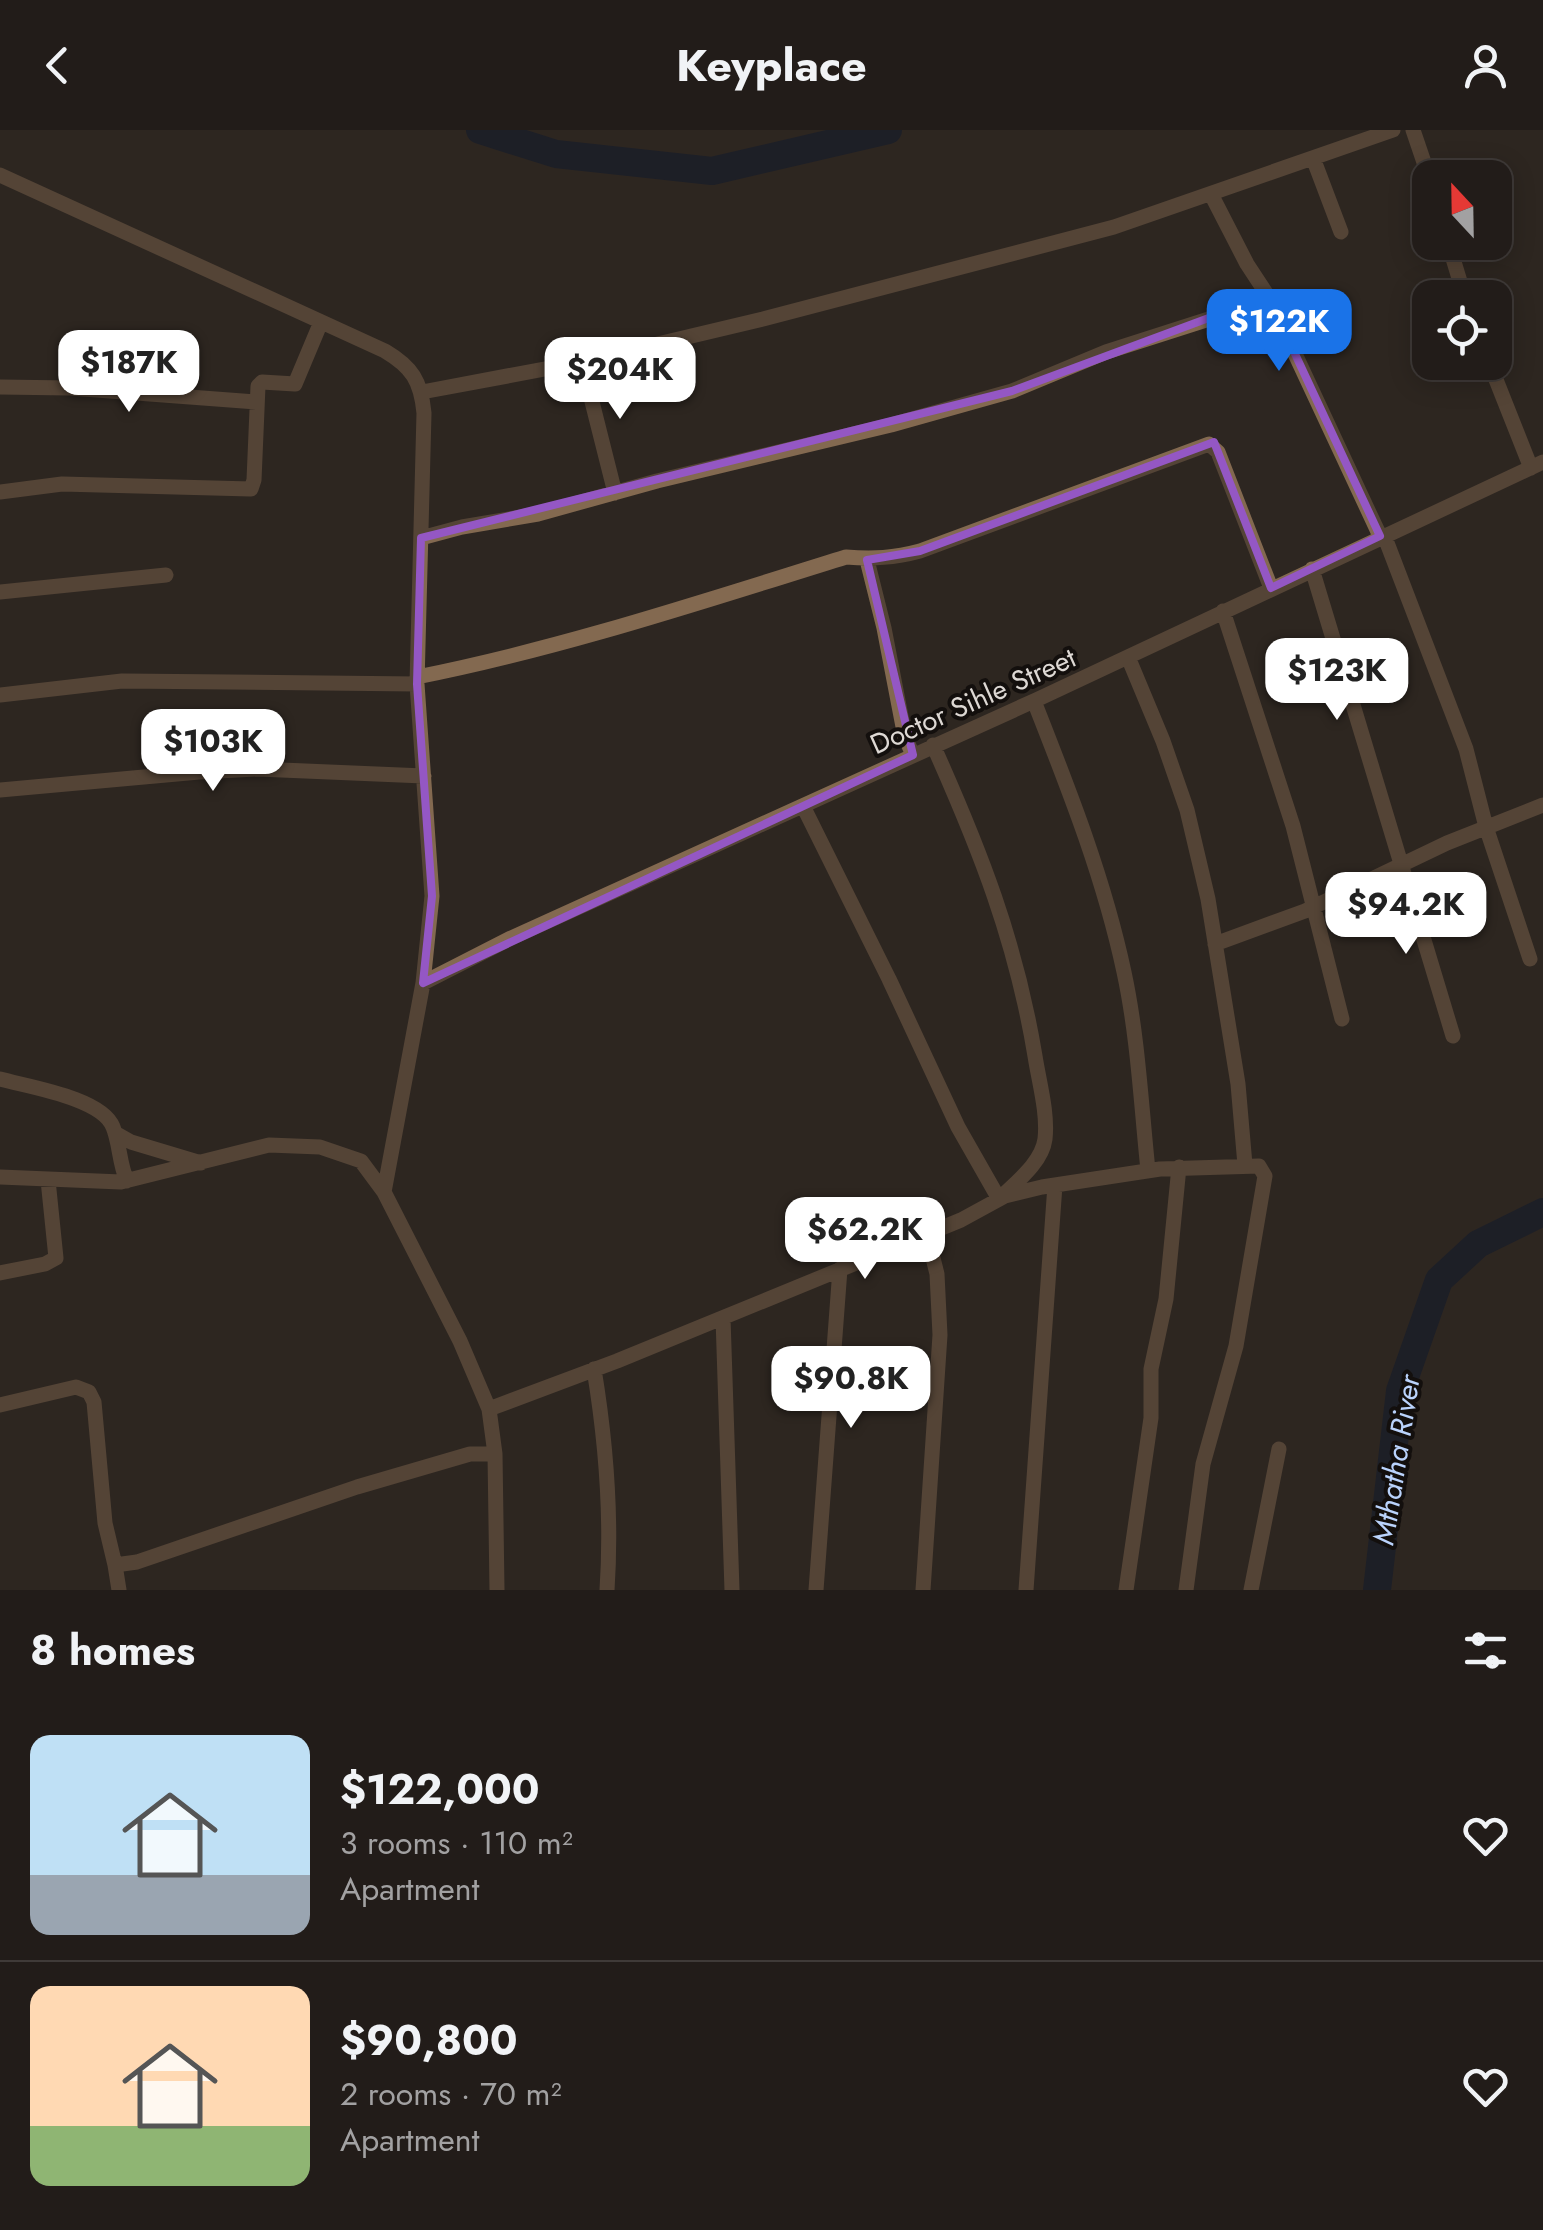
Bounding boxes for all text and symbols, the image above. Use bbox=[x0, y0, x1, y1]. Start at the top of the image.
text: Keyplace bbox=[676, 33, 867, 98]
icon: back bbox=[30, 38, 85, 93]
icon: person bbox=[1458, 38, 1513, 93]
north arrow bbox=[1412, 160, 1512, 260]
map controls bbox=[1412, 160, 1512, 380]
button: locate bbox=[1412, 280, 1512, 380]
pin: $122K bbox=[1209, 289, 1349, 374]
text: $122K bbox=[1229, 298, 1329, 344]
pin: $187K bbox=[59, 330, 199, 415]
pin: $204K bbox=[550, 337, 690, 422]
text: $187K bbox=[80, 339, 178, 385]
text: $204K bbox=[567, 346, 673, 392]
street label: Doctor Sihle Street bbox=[864, 637, 1083, 765]
pin: $123K bbox=[1267, 638, 1407, 723]
text: $123K bbox=[1287, 647, 1387, 693]
pin: $103K bbox=[143, 709, 283, 794]
text: $103K bbox=[163, 718, 263, 764]
pin: $94.2K bbox=[1325, 872, 1487, 957]
text: $94.2K bbox=[1347, 881, 1465, 927]
pin: $62.2K bbox=[784, 1197, 946, 1282]
text: $62.2K bbox=[807, 1206, 923, 1252]
pin: $90.8K bbox=[770, 1346, 932, 1431]
text: $90.8K bbox=[793, 1355, 909, 1401]
water label: Mthatha River bbox=[1361, 1370, 1431, 1548]
text: 8 homes bbox=[30, 1620, 195, 1681]
icon: filters bbox=[1458, 1623, 1513, 1678]
text: $122,000 bbox=[340, 1759, 540, 1820]
icon: home bbox=[110, 1775, 230, 1895]
icon: heart bbox=[1458, 1808, 1513, 1863]
text: 3 rooms · 110 m² bbox=[340, 1820, 573, 1866]
text: Apartment bbox=[340, 1866, 479, 1912]
text: $90,800 bbox=[340, 2010, 518, 2071]
icon: home bbox=[110, 2026, 230, 2146]
icon: heart bbox=[1458, 2059, 1513, 2114]
text: 2 rooms · 70 m² bbox=[340, 2071, 562, 2117]
text: Apartment bbox=[340, 2117, 479, 2163]

